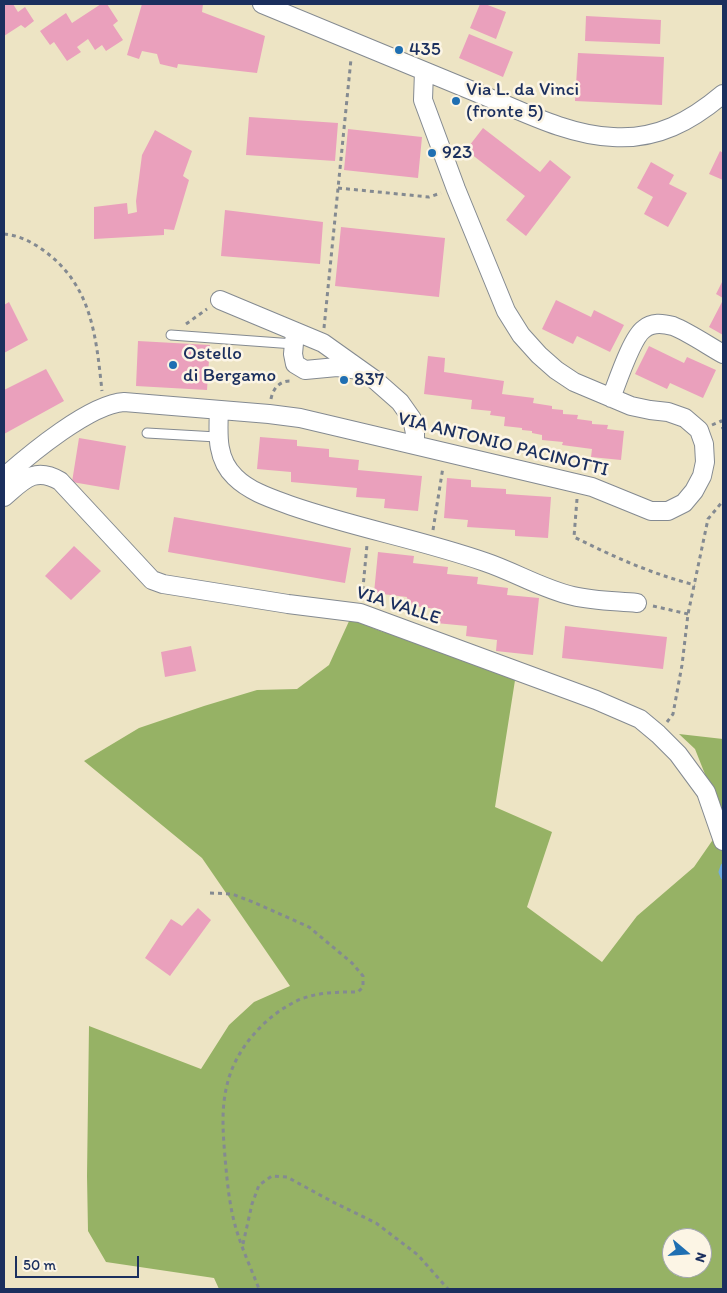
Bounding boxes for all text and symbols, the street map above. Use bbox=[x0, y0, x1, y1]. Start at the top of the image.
place label: 435 bbox=[409, 39, 441, 61]
marker: 435 bbox=[393, 44, 405, 56]
place label: Via L. da Vinci (fronte 5) bbox=[466, 79, 579, 123]
marker: Via L. da Vinci (fronte 5) bbox=[450, 95, 462, 107]
place label: 923 bbox=[442, 142, 472, 164]
marker: 923 bbox=[426, 147, 438, 159]
place label: Ostello di Bergamo bbox=[183, 343, 276, 387]
marker: Ostello di Bergamo bbox=[167, 359, 179, 371]
place label: 837 bbox=[354, 369, 384, 391]
marker: 837 bbox=[338, 374, 350, 386]
street label: VIA ANTONIO PACINOTTI bbox=[395, 408, 611, 482]
street label: VIA VALLE bbox=[353, 582, 443, 630]
north arrow bbox=[662, 1228, 712, 1278]
scale bar bbox=[18, 1246, 141, 1278]
text: N bbox=[691, 1250, 710, 1265]
text: 50 m bbox=[23, 1256, 56, 1274]

